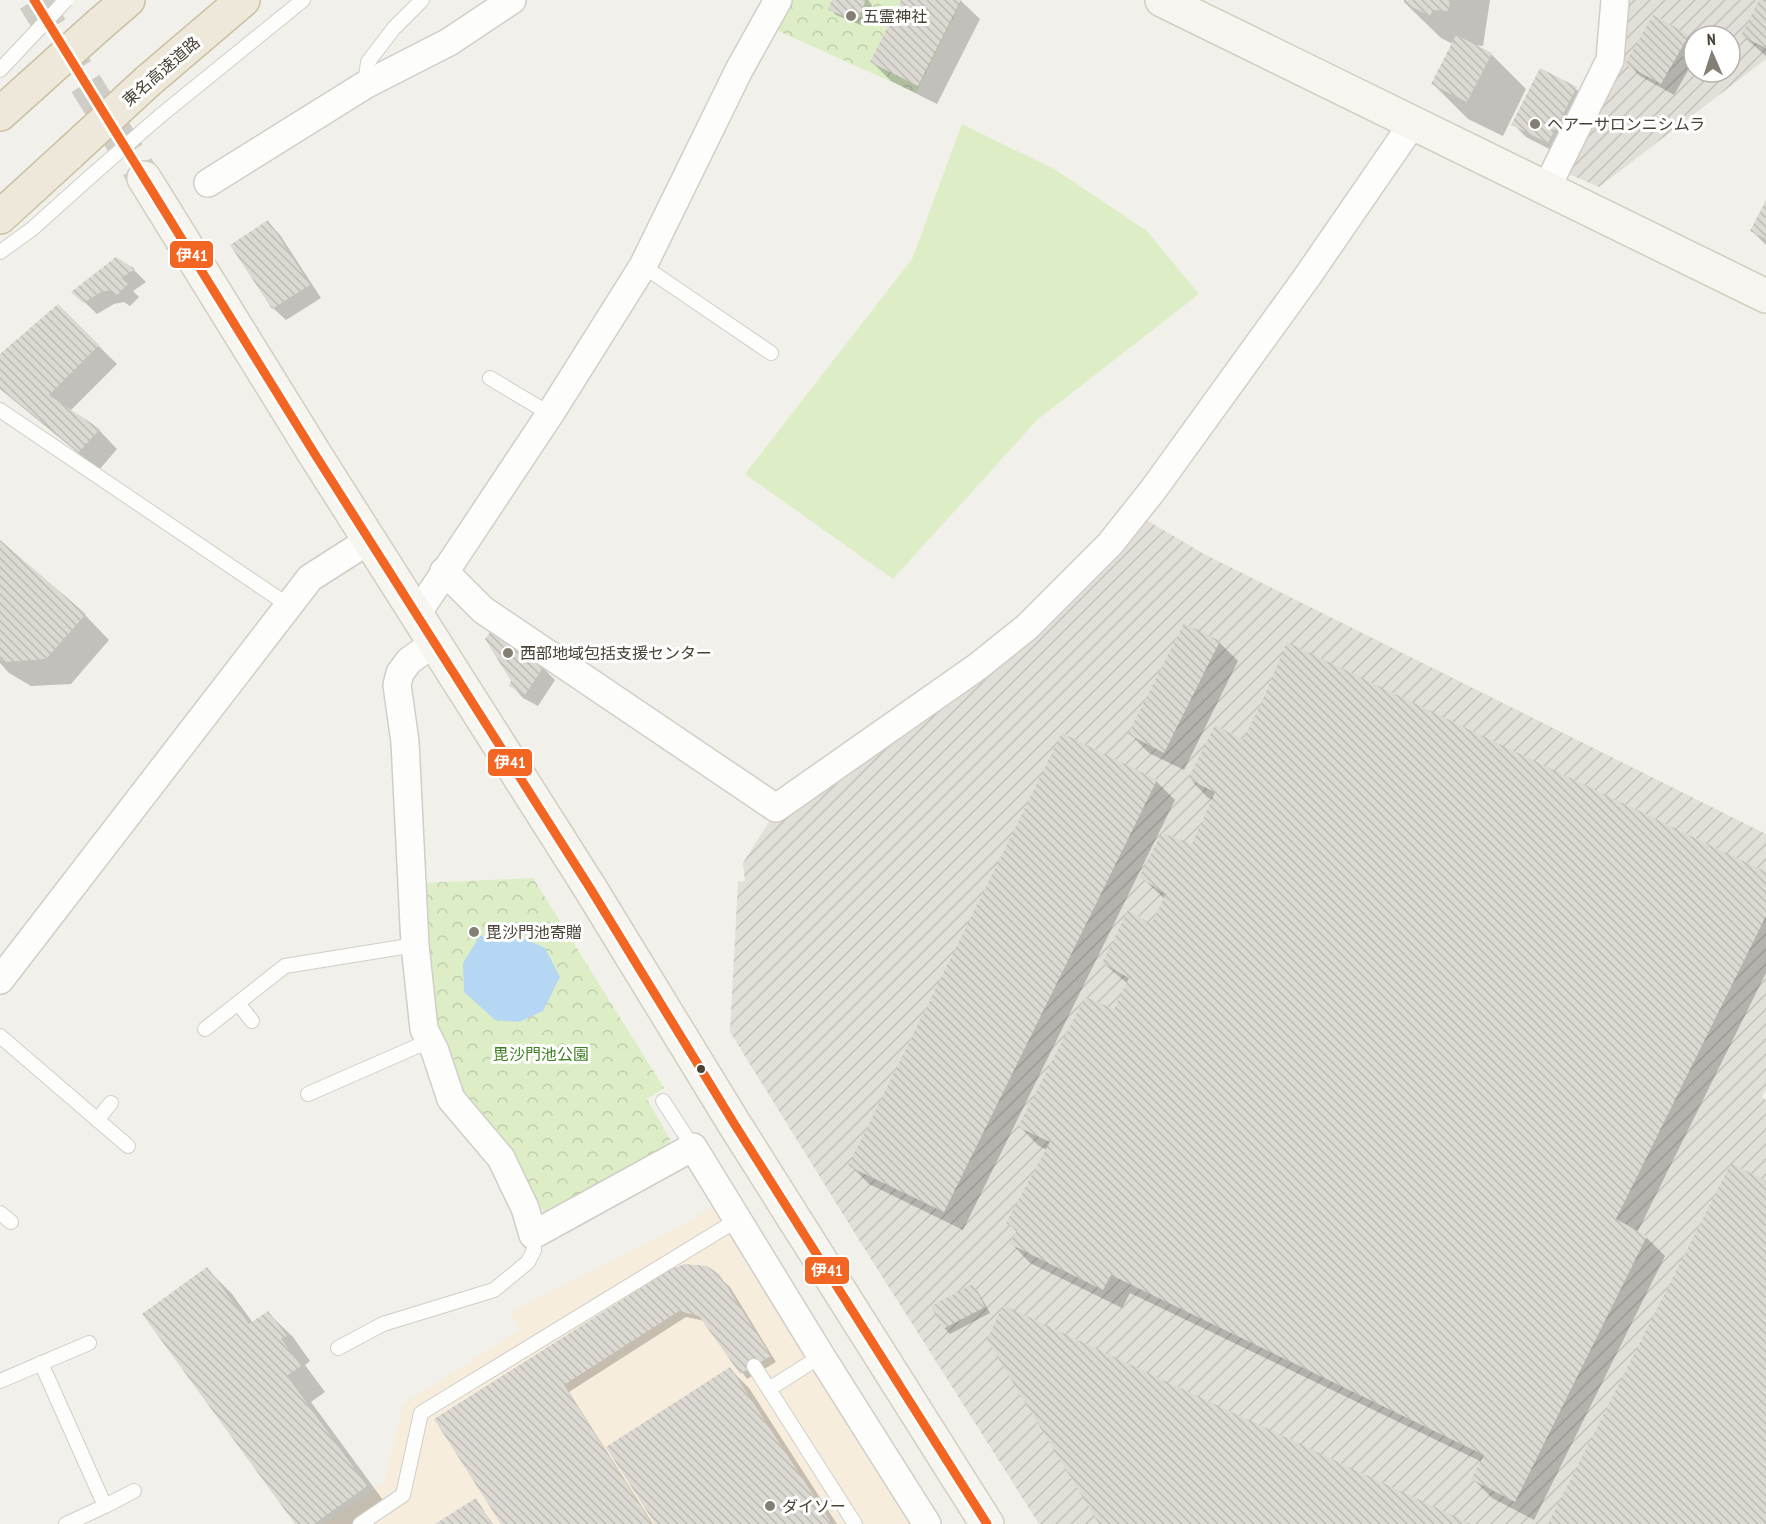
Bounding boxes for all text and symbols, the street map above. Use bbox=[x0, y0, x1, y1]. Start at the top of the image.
place label: 五霊神社 bbox=[863, 6, 927, 26]
marker: 五霊神社 bbox=[844, 9, 858, 23]
north arrow bbox=[1682, 24, 1742, 84]
text: N bbox=[1706, 29, 1716, 49]
street label: 東名高速道路 bbox=[118, 32, 204, 110]
place label: ヘアーサロンニシムラ bbox=[1547, 114, 1705, 134]
marker: ヘアーサロンニシムラ bbox=[1528, 117, 1542, 131]
line badge: 伊41 bbox=[169, 240, 214, 269]
text: 伊41 bbox=[175, 245, 208, 265]
place label: 西部地域包括支援センター bbox=[520, 643, 712, 663]
marker: 西部地域包括支援センター bbox=[501, 646, 515, 660]
line badge: 伊41 bbox=[487, 748, 533, 777]
text: 伊41 bbox=[493, 752, 526, 772]
place label: 毘沙門池寄贈 bbox=[486, 922, 582, 942]
marker: 毘沙門池寄贈 bbox=[467, 925, 481, 939]
park label: 毘沙門池公園 bbox=[493, 1044, 589, 1064]
unlabelled marker bbox=[695, 1063, 707, 1075]
line badge: 伊41 bbox=[804, 1256, 850, 1285]
text: 伊41 bbox=[810, 1260, 843, 1280]
place label: ダイソー bbox=[782, 1496, 846, 1516]
marker: ダイソー bbox=[763, 1499, 777, 1513]

